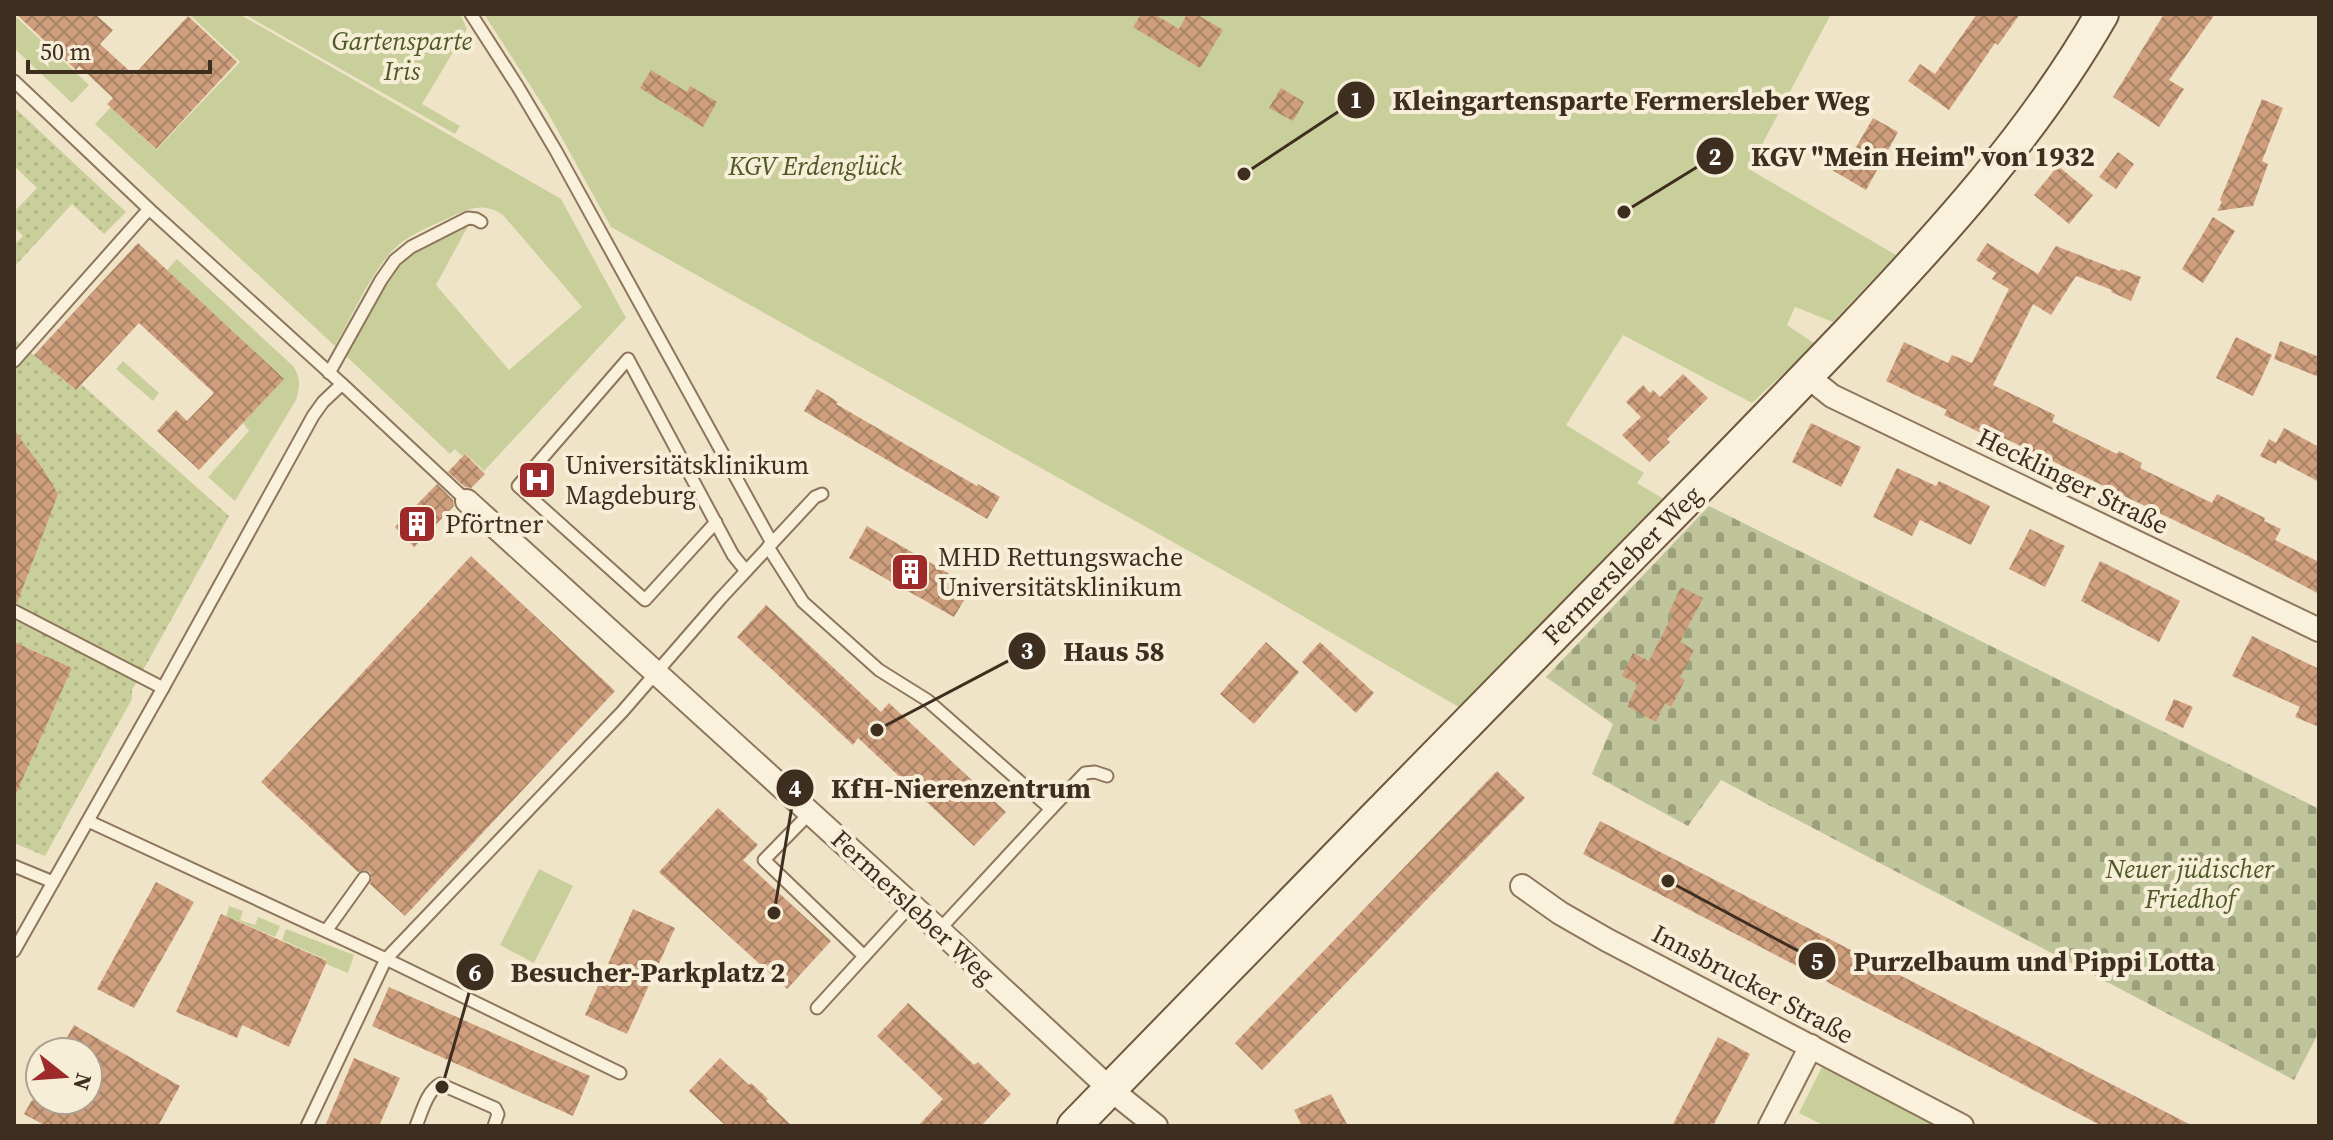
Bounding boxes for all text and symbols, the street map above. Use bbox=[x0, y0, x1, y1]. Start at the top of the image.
park label: Gartensparte Iris bbox=[332, 23, 473, 89]
scale bar bbox=[28, 24, 210, 74]
text: 50 m bbox=[40, 35, 91, 68]
callout: Kleingartensparte Fermersleber Weg bbox=[1336, 74, 1886, 126]
text: Kleingartensparte Fermersleber Weg bbox=[1392, 81, 1870, 119]
text: 1 bbox=[1349, 83, 1363, 116]
callout: KGV "Mein Heim" von 1932 bbox=[1695, 130, 2112, 182]
text: KGV "Mein Heim" von 1932 bbox=[1751, 137, 2095, 175]
text: 2 bbox=[1708, 140, 1722, 173]
park label: KGV Erdenglück bbox=[727, 148, 902, 184]
street label: Hecklinger Straße bbox=[1971, 419, 2175, 543]
place label: Universitätsklinikum Magdeburg bbox=[565, 447, 809, 513]
hospital icon: Universitätsklinikum Magdeburg bbox=[516, 459, 558, 501]
street label: Fermersleber Weg bbox=[1534, 477, 1710, 653]
building icon: Pförtner bbox=[396, 503, 438, 545]
place label: Pförtner bbox=[445, 506, 543, 542]
place label: MHD Rettungswache Universitätsklinikum bbox=[938, 539, 1183, 605]
building icon: MHD Rettungswache Universitätsklinikum bbox=[889, 551, 931, 593]
callout: Haus 58 bbox=[1007, 625, 1181, 677]
text: Haus 58 bbox=[1063, 632, 1165, 670]
text: 3 bbox=[1020, 634, 1034, 667]
callout: KfH-Nierenzentrum bbox=[775, 762, 1107, 814]
text: KfH-Nierenzentrum bbox=[831, 769, 1091, 807]
text: 4 bbox=[788, 772, 802, 805]
street label: Fermersleber Weg bbox=[823, 822, 1003, 992]
park label: Neuer jüdischer Friedhof bbox=[2105, 851, 2275, 917]
street label: Innsbrucker Straße bbox=[1646, 916, 1860, 1052]
callout: Purzelbaum und Pippi Lotta bbox=[1797, 935, 2231, 987]
text: Purzelbaum und Pippi Lotta bbox=[1853, 942, 2215, 980]
text: 5 bbox=[1810, 945, 1824, 978]
callout: Besucher-Parkplatz 2 bbox=[455, 946, 802, 998]
text: Besucher-Parkplatz 2 bbox=[510, 953, 786, 991]
text: 6 bbox=[468, 956, 482, 989]
north arrow bbox=[24, 1036, 104, 1116]
text: N bbox=[66, 1070, 100, 1094]

